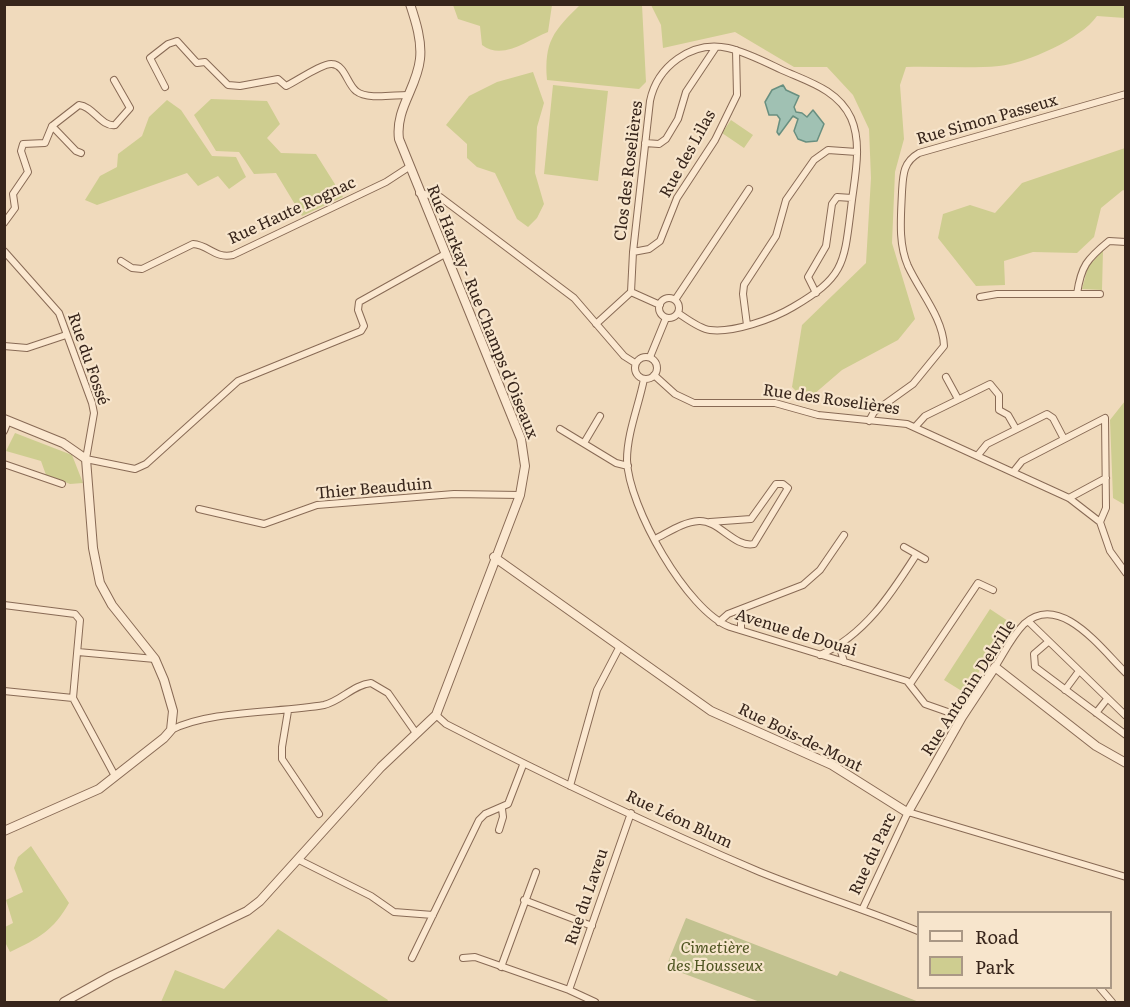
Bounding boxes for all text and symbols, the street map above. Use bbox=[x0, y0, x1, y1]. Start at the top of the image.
street label: Rue Simon Passeux bbox=[914, 91, 1060, 149]
street label: Clos des Roselières bbox=[611, 100, 647, 242]
street label: Rue des Lilas bbox=[656, 107, 720, 201]
street label: Rue Haute Rognac bbox=[225, 173, 359, 249]
street label: Rue Harkay - Rue Champs d'Oiseaux bbox=[422, 182, 542, 442]
street label: Rue du Fossé bbox=[63, 310, 113, 408]
street label: Rue des Roselières bbox=[761, 381, 901, 419]
street label: Thier Beauduin bbox=[315, 474, 433, 504]
street label: Avenue de Douai bbox=[733, 605, 859, 661]
street label: Rue Antonin Delville bbox=[918, 616, 1020, 760]
street label: Rue Bois-de-Mont bbox=[735, 700, 865, 776]
street label: Rue Léon Blum bbox=[623, 787, 735, 853]
street label: Rue du Parc bbox=[846, 810, 900, 898]
street label: Rue du Laveu bbox=[561, 846, 613, 948]
legend bbox=[917, 911, 1112, 989]
text: Road bbox=[975, 923, 1019, 950]
park label: Cimetière des Housseux bbox=[667, 938, 763, 976]
text: Park bbox=[975, 953, 1014, 980]

